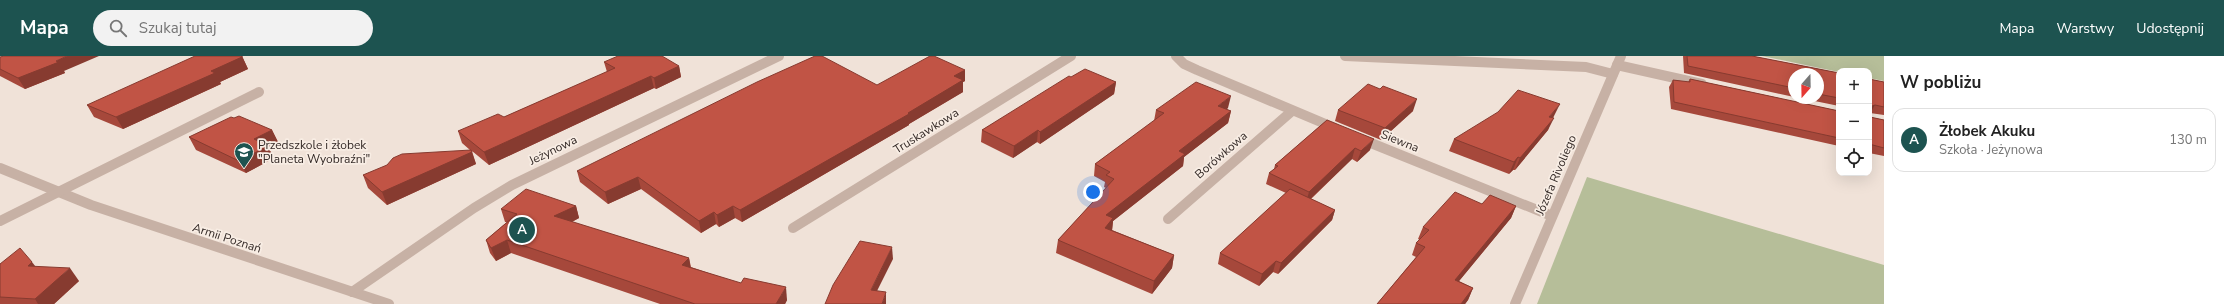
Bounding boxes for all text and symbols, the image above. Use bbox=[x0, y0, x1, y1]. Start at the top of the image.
search box bbox=[93, 10, 373, 46]
text: Mapa bbox=[20, 15, 69, 41]
icon: search bbox=[107, 17, 129, 39]
text: Szukaj tutaj bbox=[139, 18, 216, 38]
text: Mapa bbox=[1999, 19, 2034, 38]
text: Warstwy bbox=[2056, 19, 2114, 38]
text: Udostępnij bbox=[2136, 19, 2204, 38]
north arrow bbox=[1788, 68, 1824, 104]
map controls bbox=[1836, 68, 1872, 176]
button: + bbox=[1836, 68, 1872, 104]
text: W pobliżu bbox=[1900, 71, 1981, 94]
button: − bbox=[1836, 104, 1872, 140]
street label: Truskawkowa bbox=[890, 105, 962, 157]
text: Żłobek Akuku bbox=[1939, 121, 2035, 141]
street label: Siewna bbox=[1379, 126, 1421, 156]
street label: Borówkowa bbox=[1191, 128, 1251, 182]
street label: Jeżynowa bbox=[525, 131, 580, 169]
text: A bbox=[1909, 131, 1919, 149]
text: 130 m bbox=[2169, 131, 2207, 149]
street label: Józefa Rivoliego bbox=[1532, 132, 1580, 218]
place label: Przedszkole i żłobek "Planeta Wyobraźni" bbox=[258, 137, 370, 167]
button: locate bbox=[1836, 140, 1872, 176]
school or university icon: Przedszkole i żłobek "Planeta Wyobraźni" bbox=[233, 141, 255, 169]
text: Szkoła · Jeżynowa bbox=[1939, 141, 2043, 159]
your location bbox=[1083, 182, 1103, 202]
pin: A bbox=[509, 215, 535, 245]
street label: Armii Poznań bbox=[191, 219, 263, 257]

